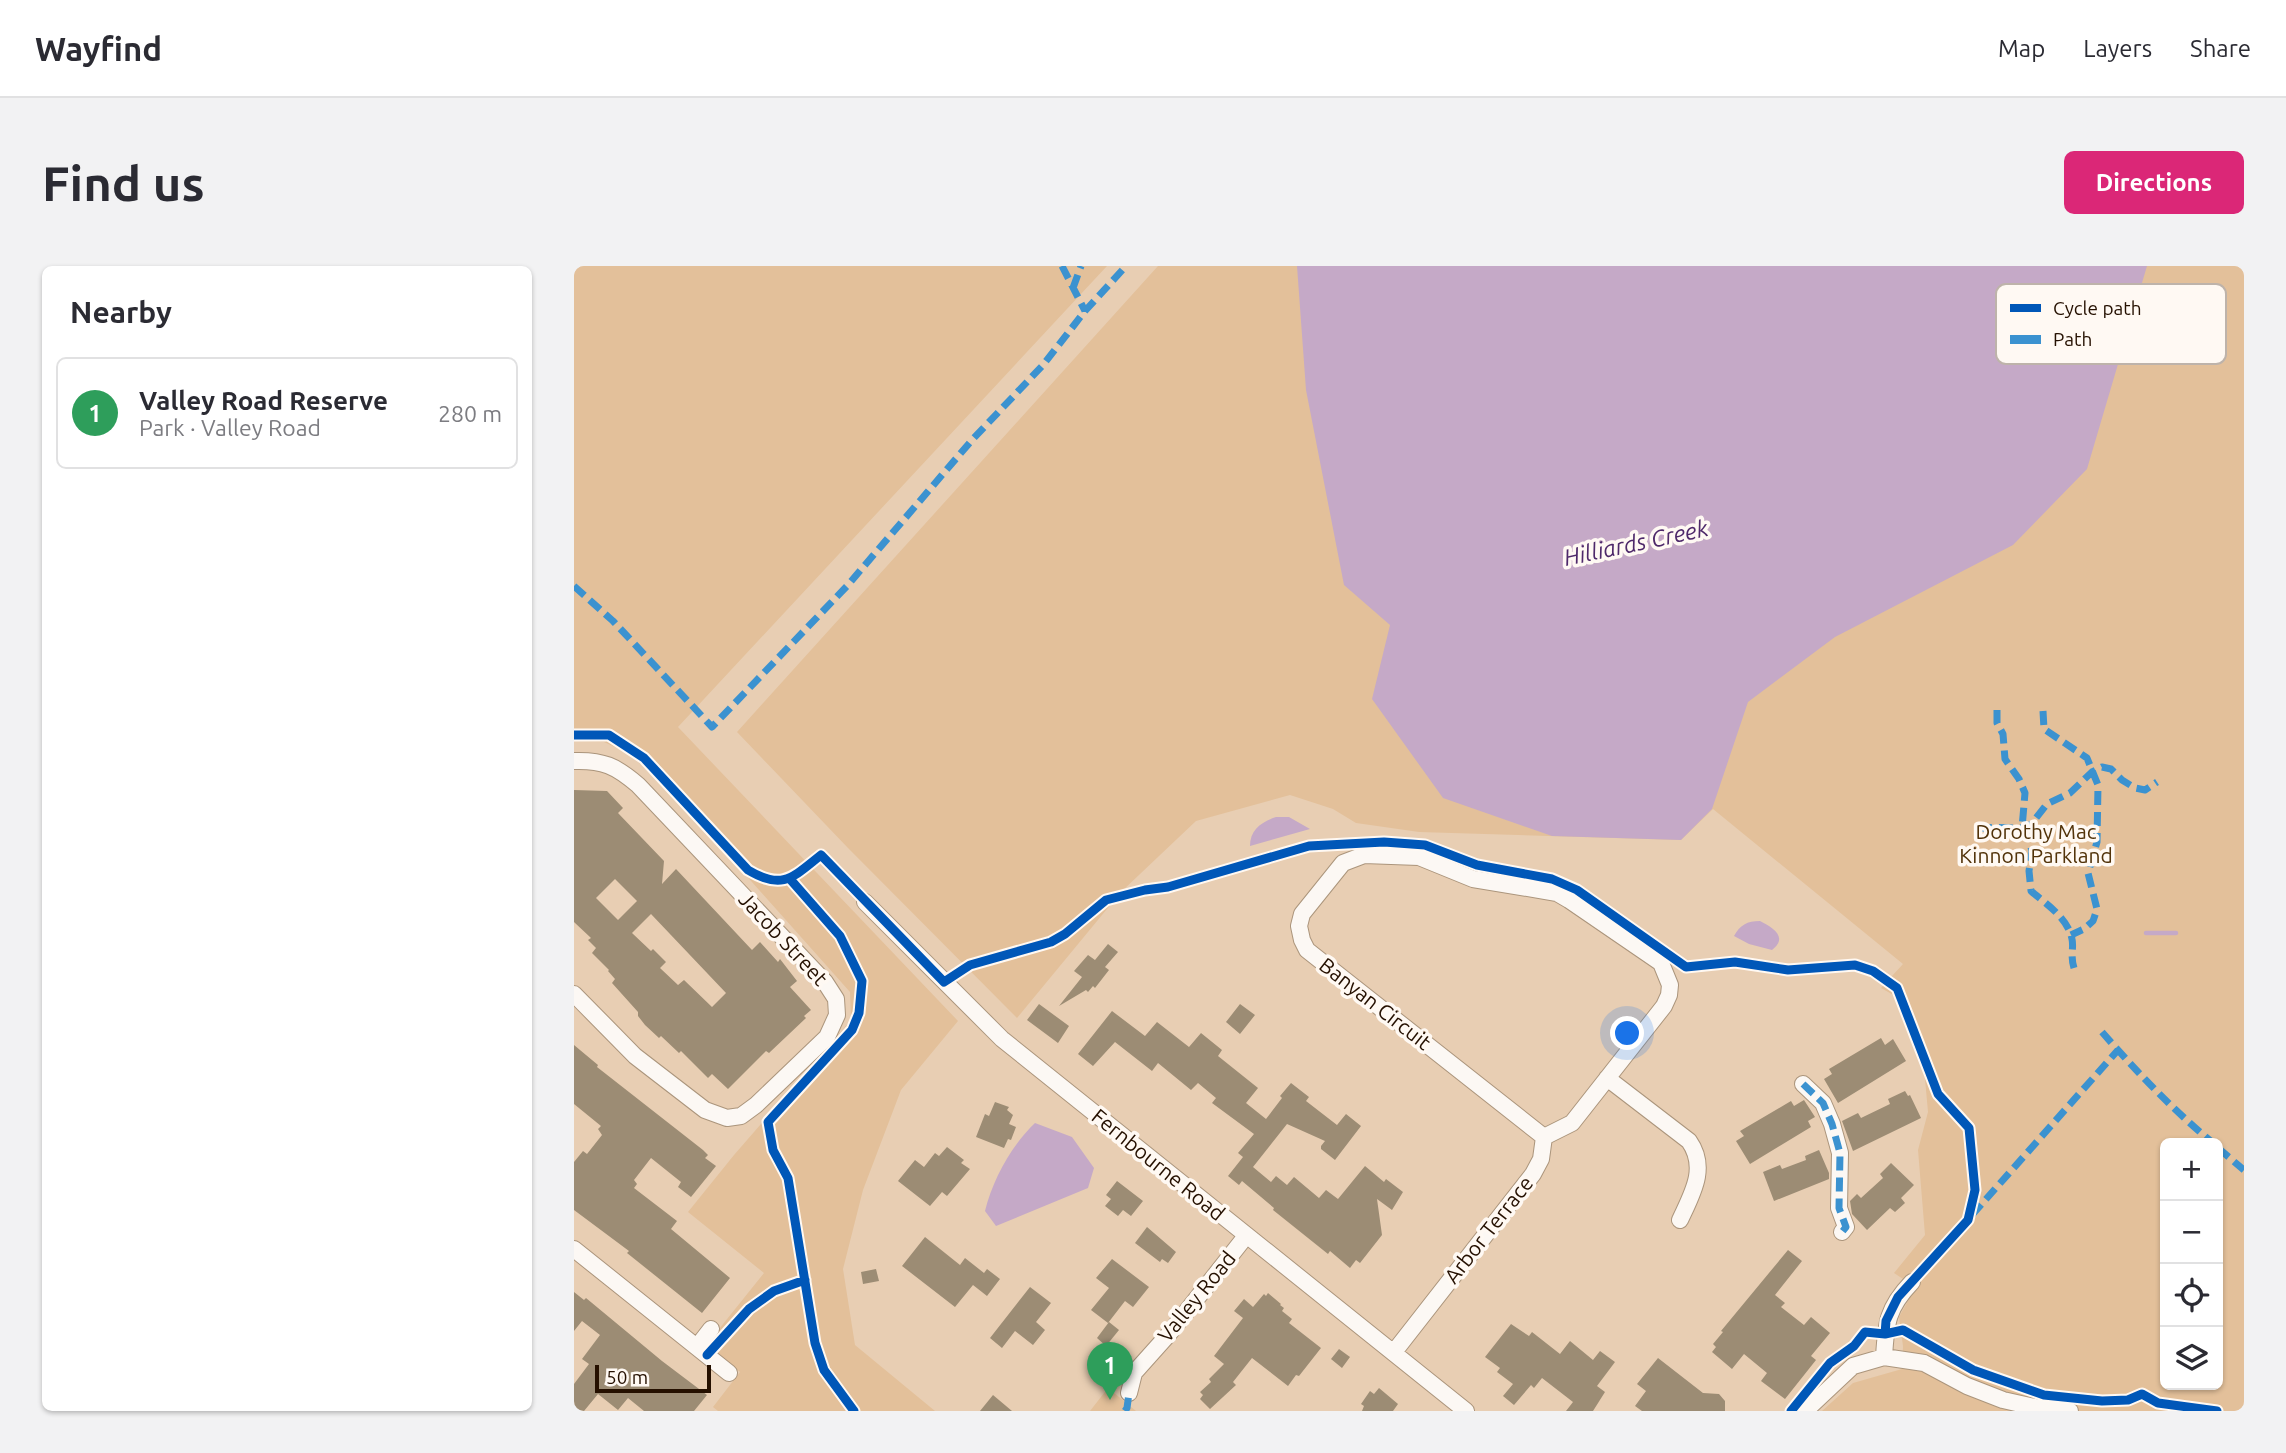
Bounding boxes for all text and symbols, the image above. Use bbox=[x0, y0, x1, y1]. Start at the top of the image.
text: Wayfind bbox=[35, 30, 162, 67]
text: Map bbox=[1998, 35, 2045, 62]
text: Layers bbox=[2083, 35, 2152, 62]
text: Share bbox=[2190, 35, 2251, 62]
button: Directions bbox=[2064, 151, 2244, 214]
text: Find us bbox=[42, 155, 205, 210]
legend bbox=[1996, 284, 2226, 364]
text: Nearby bbox=[70, 295, 172, 329]
text: Cycle path bbox=[2053, 297, 2142, 319]
text: Path bbox=[2053, 328, 2092, 350]
text: Valley Road Reserve bbox=[139, 386, 388, 415]
text: 1 bbox=[89, 401, 101, 426]
text: 280 m bbox=[438, 401, 502, 426]
text: Park · Valley Road bbox=[139, 415, 321, 440]
water label: Hilliards Creek bbox=[1561, 515, 1711, 570]
park label: Dorothy Mac Kinnon Parkland bbox=[1959, 819, 2113, 867]
street label: Jacob Street bbox=[734, 887, 833, 990]
street label: Banyan Circuit bbox=[1315, 952, 1436, 1054]
your location bbox=[1610, 1016, 1644, 1050]
street label: Fernbourne Road bbox=[1087, 1103, 1230, 1225]
map controls bbox=[2160, 1138, 2223, 1390]
button: + bbox=[2160, 1138, 2223, 1201]
street label: Arbor Terrace bbox=[1439, 1171, 1537, 1288]
button: − bbox=[2160, 1201, 2223, 1264]
street label: Valley Road bbox=[1152, 1246, 1240, 1347]
button: locate bbox=[2160, 1264, 2223, 1327]
button: layers bbox=[2160, 1327, 2223, 1390]
pin: 1 bbox=[1087, 1342, 1133, 1400]
scale bar bbox=[595, 1362, 710, 1394]
text: 50 m bbox=[606, 1366, 648, 1388]

